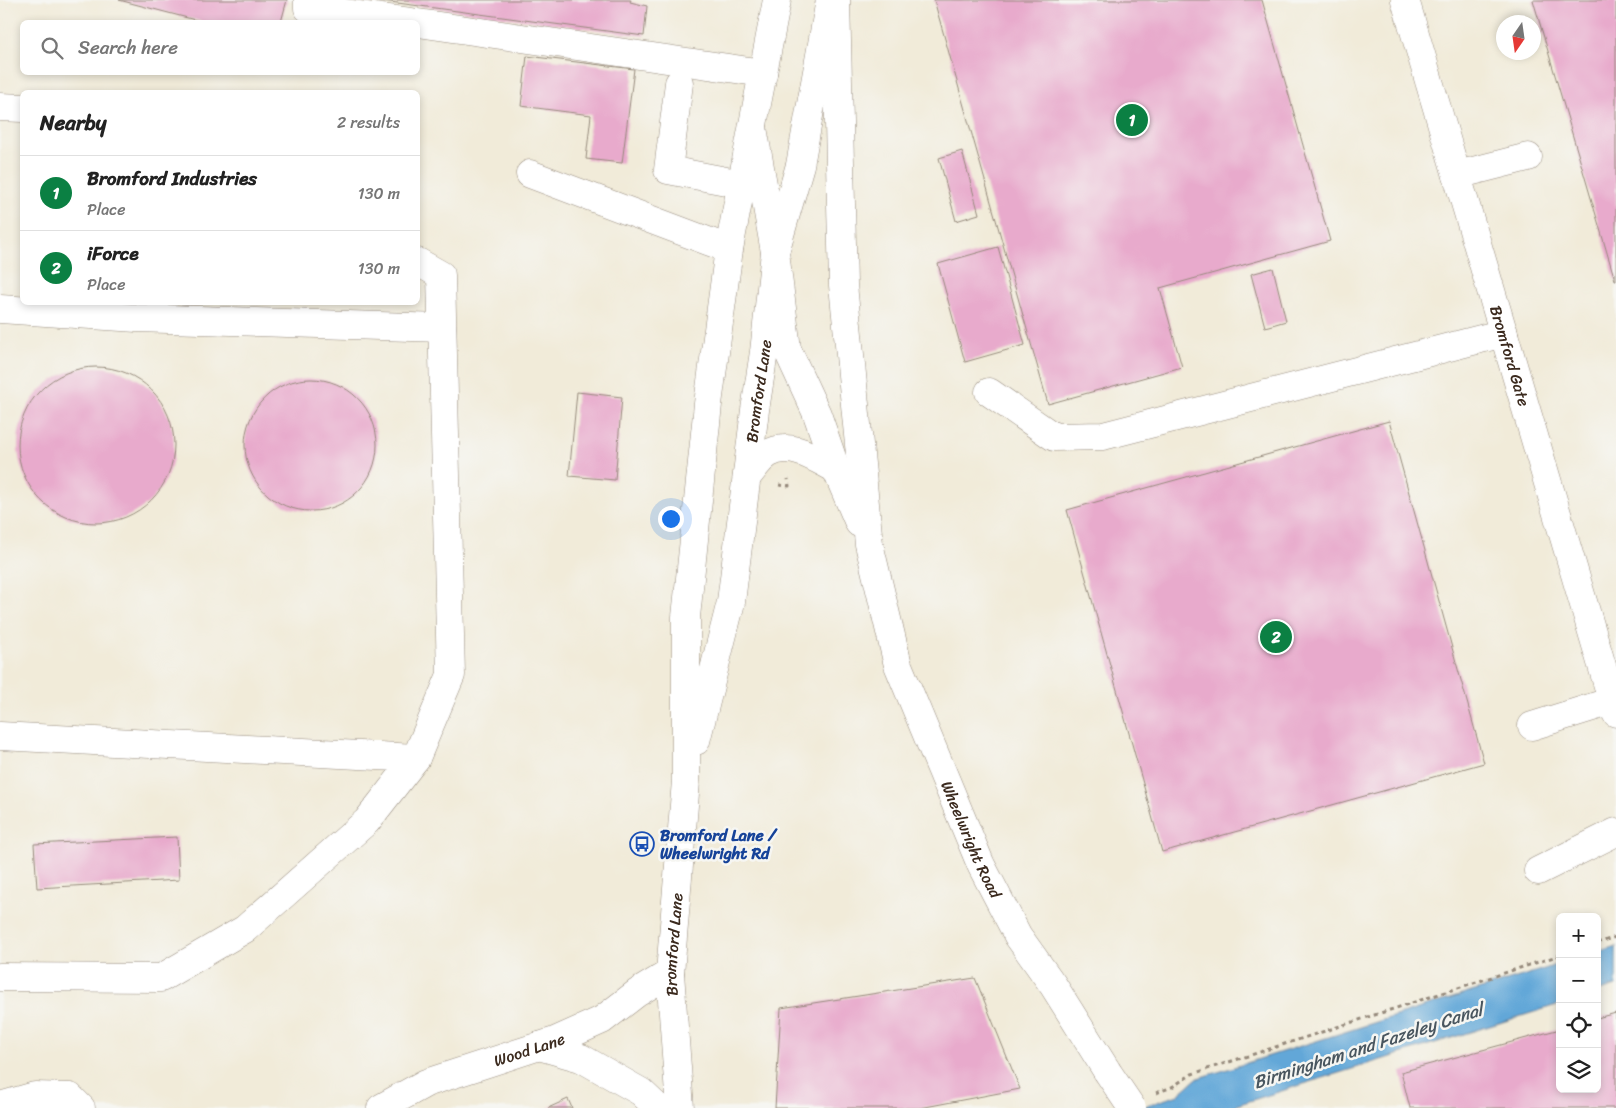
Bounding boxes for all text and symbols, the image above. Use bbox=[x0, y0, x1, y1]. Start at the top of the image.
north arrow bbox=[1496, 15, 1541, 60]
search box bbox=[20, 20, 420, 75]
text: Search here bbox=[78, 31, 178, 64]
icon: search bbox=[38, 34, 66, 62]
pin: 1 bbox=[1116, 101, 1148, 139]
text: Nearby bbox=[40, 104, 106, 142]
text: 2 results bbox=[337, 108, 400, 137]
text: Bromford Industries bbox=[87, 162, 257, 195]
text: 1 bbox=[53, 179, 59, 208]
text: 130 m bbox=[358, 179, 400, 208]
text: Place bbox=[87, 195, 126, 224]
text: iForce bbox=[87, 237, 139, 270]
text: 2 bbox=[51, 254, 61, 283]
text: 130 m bbox=[358, 254, 400, 283]
text: Place bbox=[87, 270, 126, 299]
street label: Bromford Gate bbox=[1481, 302, 1538, 410]
street label: Bromford Lane bbox=[737, 338, 780, 444]
your location bbox=[658, 506, 684, 532]
pin: 2 bbox=[1260, 618, 1292, 656]
street label: Wheelwright Road bbox=[933, 776, 1011, 905]
place label: Bromford Lane / Wheelwright Rd bbox=[660, 821, 778, 868]
bus stop icon: Bromford Lane / Wheelwright Rd bbox=[629, 831, 655, 857]
street label: Bromford Lane bbox=[656, 892, 692, 997]
map controls bbox=[1556, 913, 1601, 1093]
button: + bbox=[1556, 913, 1601, 958]
button: − bbox=[1556, 958, 1601, 1003]
water label: Birmingham and Fazeley Canal bbox=[1249, 993, 1491, 1098]
button: locate bbox=[1556, 1003, 1601, 1048]
street label: Wood Lane bbox=[490, 1024, 570, 1075]
button: layers bbox=[1556, 1048, 1601, 1093]

